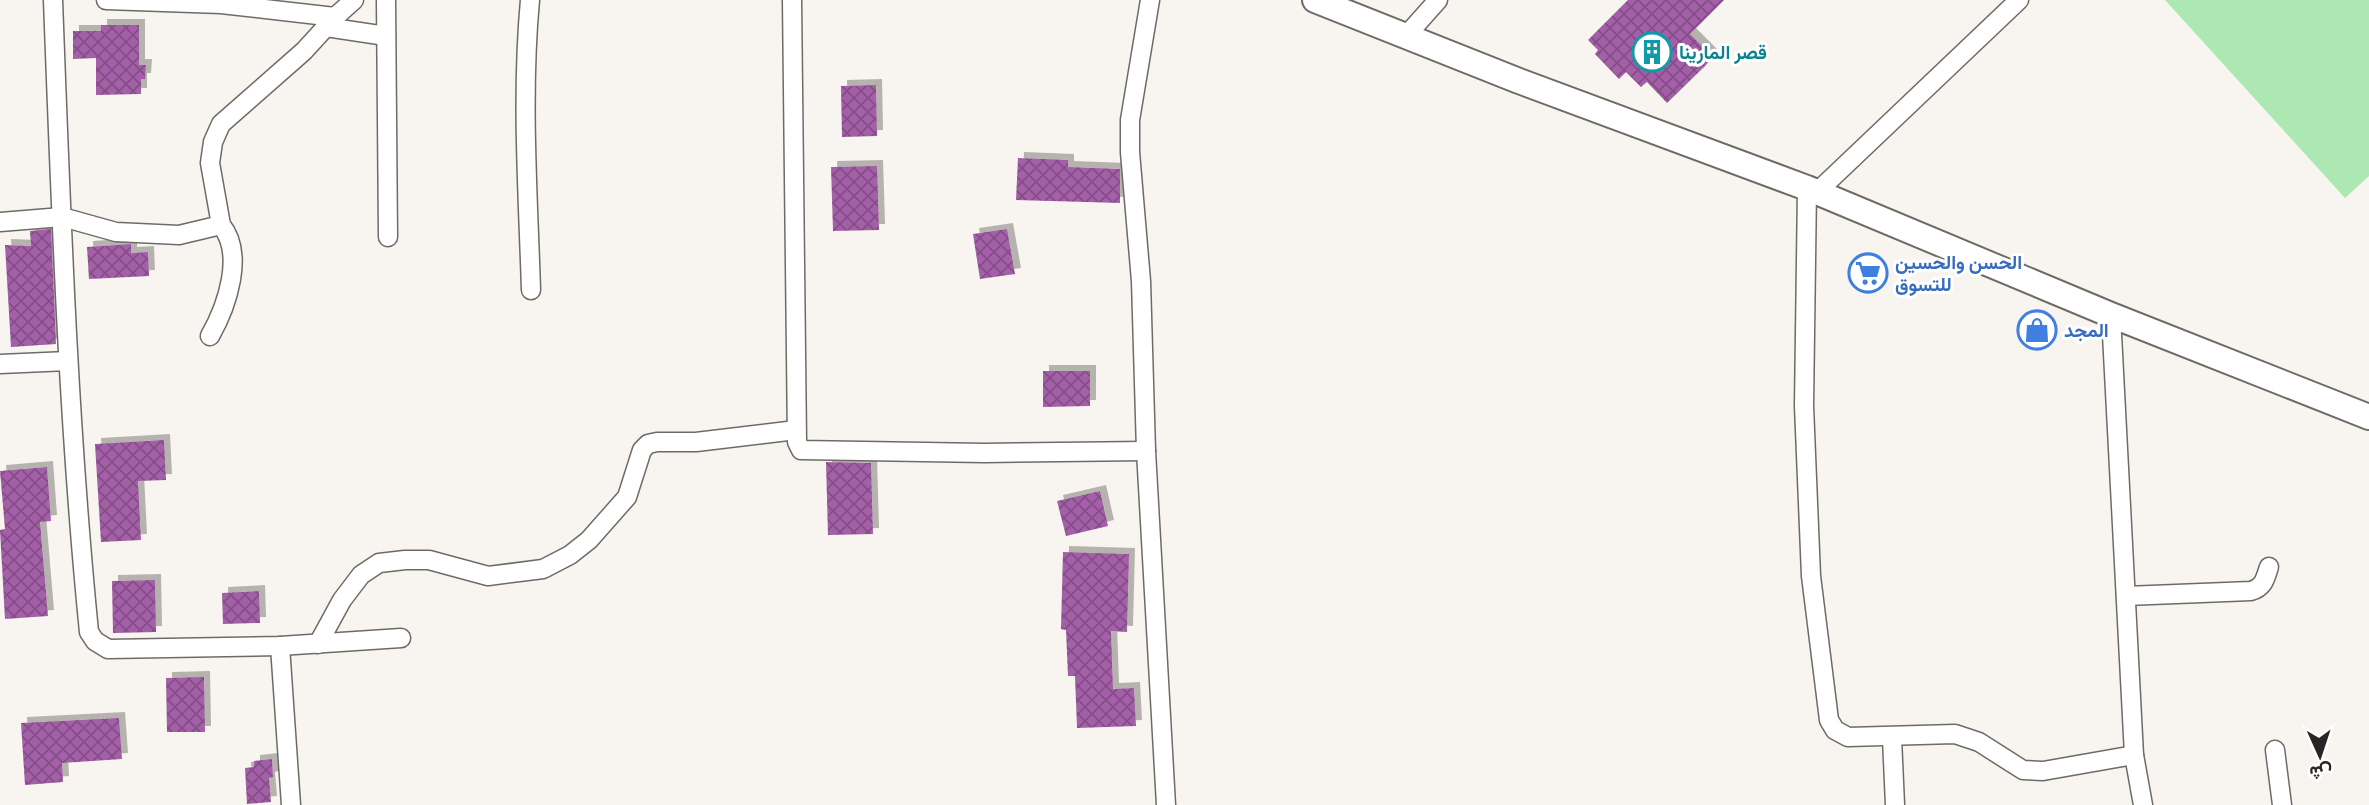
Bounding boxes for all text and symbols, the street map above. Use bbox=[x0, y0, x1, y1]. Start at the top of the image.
building icon: قصر المارينا bbox=[1631, 31, 1673, 73]
place label: قصر المارينا bbox=[1679, 40, 1767, 67]
place label: الحسن والحسين للتسوق bbox=[1895, 250, 2022, 299]
supermarket icon: الحسن والحسين للتسوق bbox=[1847, 252, 1889, 294]
shop icon: المجد bbox=[2016, 309, 2058, 351]
place label: المجد bbox=[2064, 318, 2109, 345]
north arrow bbox=[2285, 721, 2355, 791]
text: ش bbox=[2309, 757, 2333, 786]

